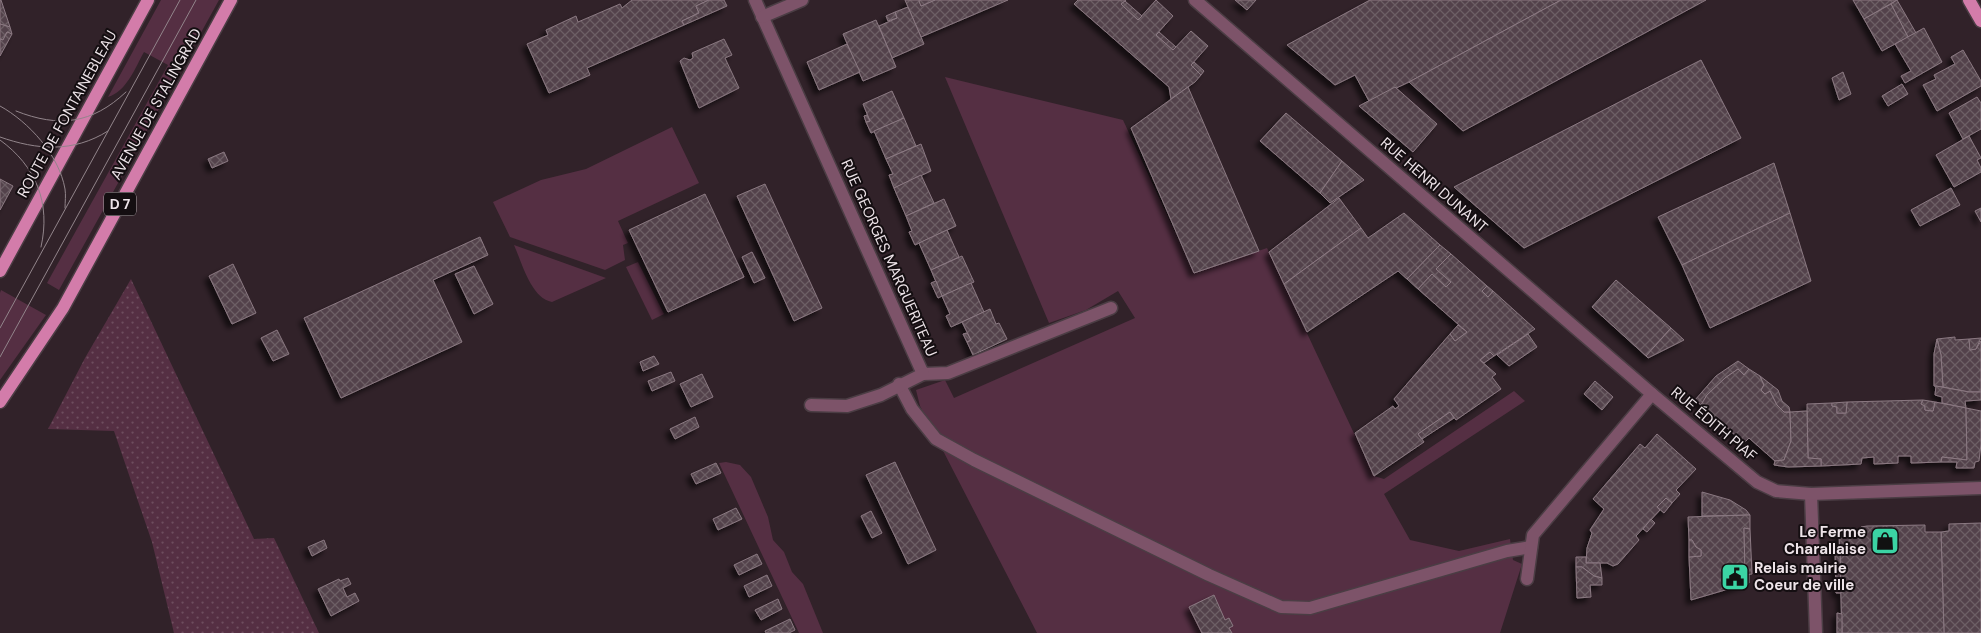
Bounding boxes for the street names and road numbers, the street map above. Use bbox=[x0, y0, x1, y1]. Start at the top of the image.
street label: AVENUE DE STALINGRAD bbox=[106, 25, 206, 183]
street label: ROUTE DE FONTAINEBLEAU bbox=[13, 27, 121, 201]
street label: RUE HENRI DUNANT bbox=[1376, 133, 1492, 237]
street label: RUE GEORGES MARGUERITEAU bbox=[836, 156, 942, 360]
road number: D 7 bbox=[104, 192, 136, 215]
street label: RUE ÉDITH PIAF bbox=[1667, 382, 1761, 466]

